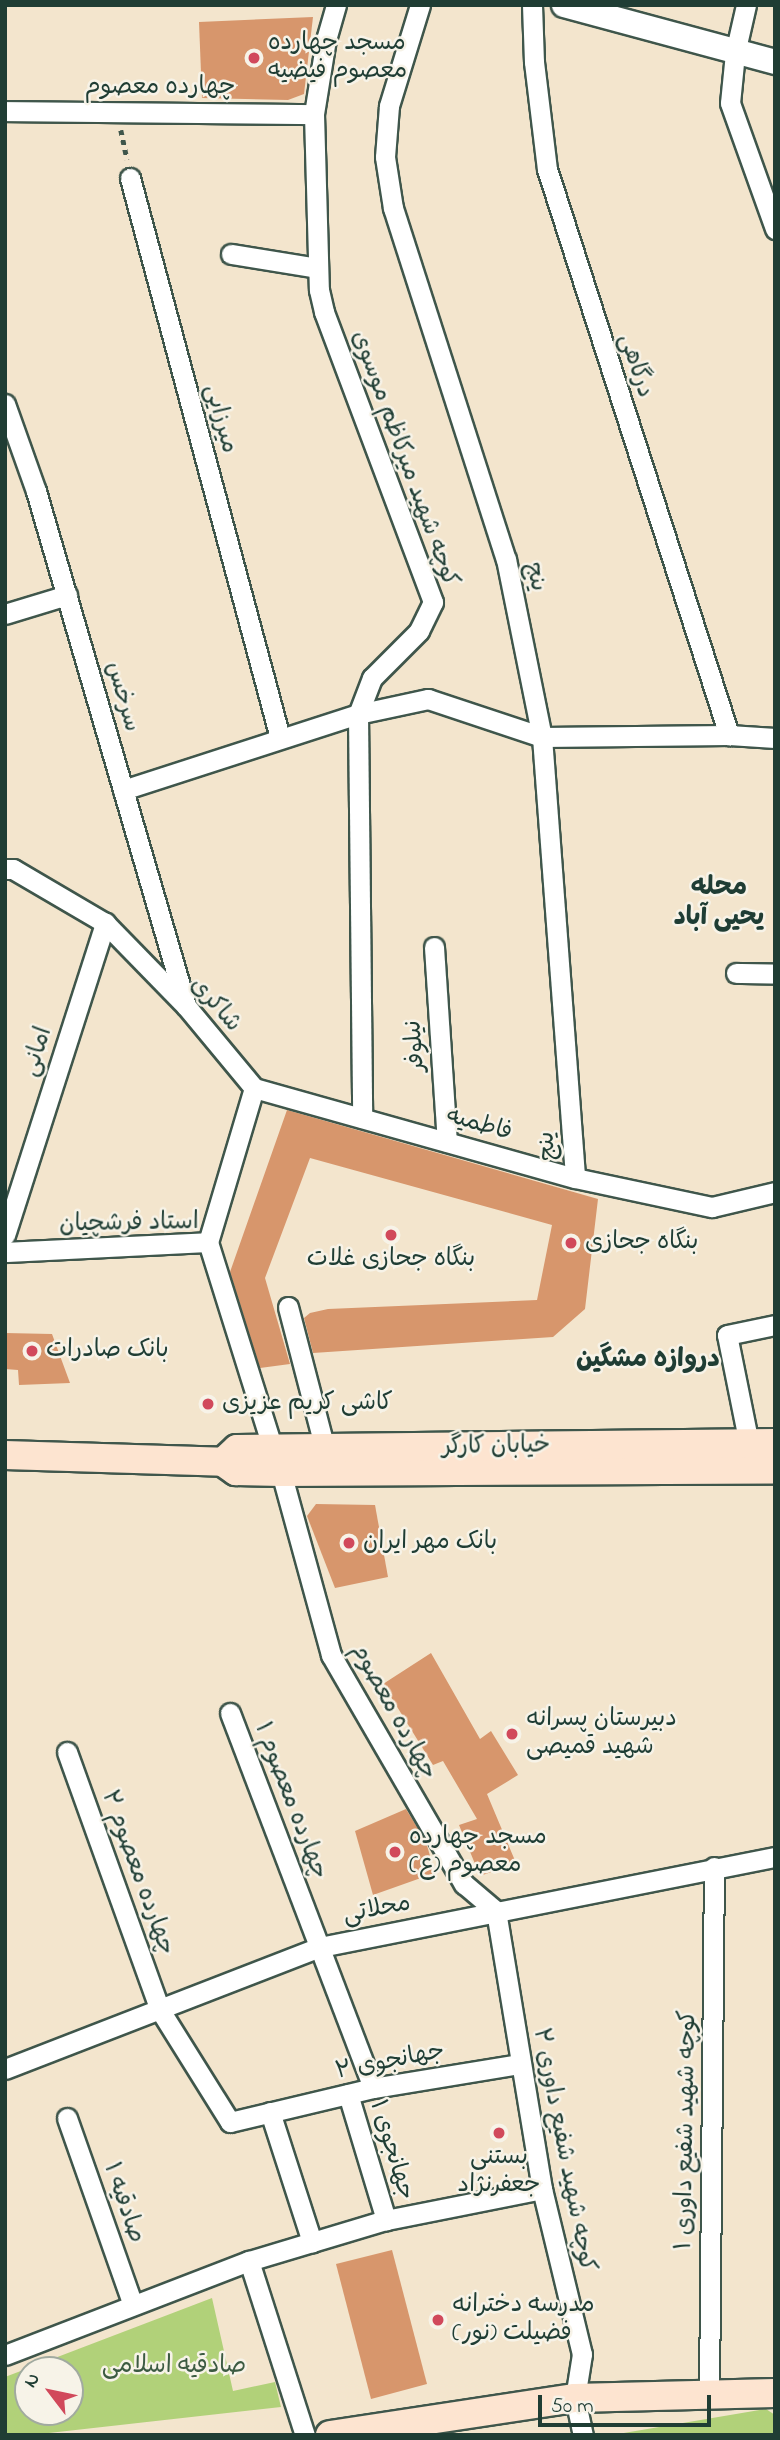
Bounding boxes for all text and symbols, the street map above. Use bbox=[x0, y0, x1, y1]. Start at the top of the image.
place label: مسجد چهارده معصوم فیضیه bbox=[268, 30, 407, 86]
marker: مسجد چهارده معصوم فیضیه bbox=[246, 50, 262, 66]
street label: چهارده معصوم bbox=[84, 74, 236, 102]
street label: کوچه شهید میرکاظم موسوی bbox=[344, 327, 464, 591]
street label: درگاهی bbox=[611, 330, 659, 402]
street label: میرزایی bbox=[197, 382, 243, 456]
street label: ینج bbox=[518, 560, 552, 594]
street label: سرخس bbox=[98, 659, 146, 735]
district label: محله یحیی آباد bbox=[674, 873, 764, 934]
street label: شاکری bbox=[183, 972, 247, 1038]
street label: نیلوفر bbox=[400, 1019, 432, 1073]
street label: امانی bbox=[17, 1024, 59, 1080]
street label: فاطمیه bbox=[443, 1102, 515, 1148]
street label: ینج bbox=[533, 1130, 563, 1162]
street label: استاد فرشچیان bbox=[59, 1208, 199, 1240]
marker: بنگاه جحازی غلات bbox=[383, 1227, 399, 1243]
place label: بنگاه جحازی bbox=[585, 1229, 699, 1257]
marker: بنگاه جحازی bbox=[563, 1235, 579, 1251]
place label: بنگاه جحازی غلات bbox=[307, 1246, 475, 1274]
place label: بانک صادرات bbox=[46, 1337, 169, 1365]
marker: بانک صادرات bbox=[24, 1343, 40, 1359]
district label: دروازه مشگین bbox=[576, 1345, 720, 1377]
place label: کاشی کریم عزیزی bbox=[222, 1390, 393, 1418]
marker: کاشی کریم عزیزی bbox=[200, 1396, 216, 1412]
street label: خیابان کارگر bbox=[442, 1432, 550, 1462]
place label: بانک مهر ایران bbox=[363, 1529, 497, 1557]
marker: بانک مهر ایران bbox=[341, 1535, 357, 1551]
street label: چهارده معصوم bbox=[344, 1639, 442, 1785]
place label: دبیرستان پسرانه شهید قمیصی bbox=[526, 1706, 677, 1762]
street label: چهارده معصوم ۱ bbox=[247, 1718, 333, 1884]
marker: دبیرستان پسرانه شهید قمیصی bbox=[504, 1726, 520, 1742]
street label: چهارده معصوم ۲ bbox=[94, 1787, 180, 1959]
place label: مسجد چهارده معصوم (ع) bbox=[409, 1824, 547, 1880]
marker: مسجد چهارده معصوم (ع) bbox=[387, 1844, 403, 1860]
street label: محلاتی bbox=[341, 1889, 413, 1931]
street label: کوچه شهید شفیع داوری ۱ bbox=[671, 2010, 703, 2250]
street label: کوچه شهید شفیع داوری ۲ bbox=[525, 2026, 601, 2274]
street label: جهانجوی ۲ bbox=[333, 2037, 447, 2087]
street label: جهانجوی ۱ bbox=[362, 2096, 420, 2204]
marker: بستنی جعفرنژاد bbox=[491, 2125, 507, 2141]
place label: بستنی جعفرنژاد bbox=[458, 2144, 540, 2200]
street label: صادقیه ۱ bbox=[96, 2159, 150, 2247]
place label: مدرسه دخترانه فضیلت (نور) bbox=[452, 2292, 595, 2348]
marker: مدرسه دخترانه فضیلت (نور) bbox=[430, 2312, 446, 2328]
park label: صادقیه اسلامی bbox=[102, 2353, 246, 2381]
north arrow bbox=[14, 2356, 84, 2426]
text: N bbox=[18, 2368, 47, 2393]
scale bar bbox=[542, 2380, 715, 2424]
text: 50 m bbox=[551, 2392, 594, 2422]

